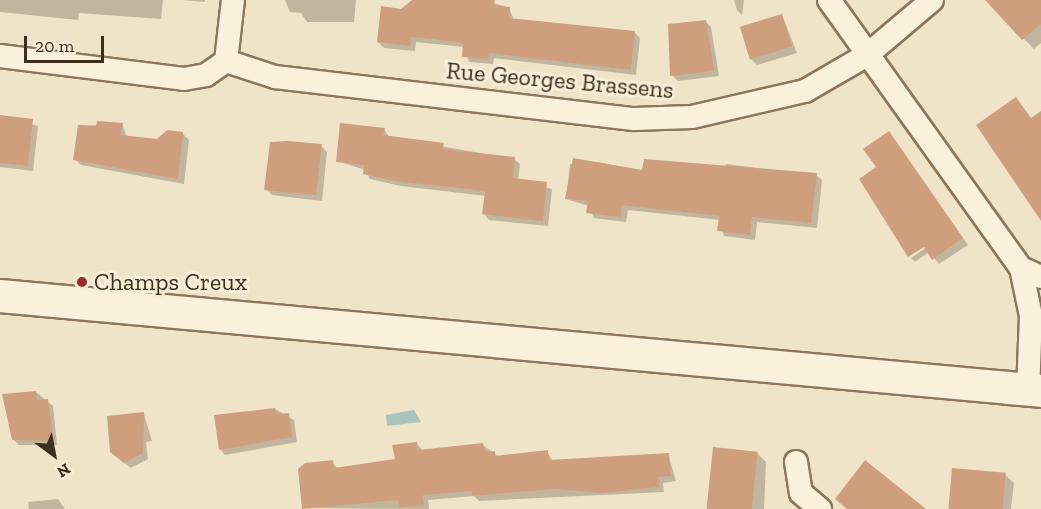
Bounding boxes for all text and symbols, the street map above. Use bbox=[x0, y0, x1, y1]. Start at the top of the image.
scale bar bbox=[27, 24, 106, 62]
text: 20 m bbox=[35, 35, 74, 57]
street label: Rue Georges Brassens bbox=[445, 56, 675, 104]
place label: Champs Creux bbox=[94, 268, 247, 296]
marker: Champs Creux bbox=[75, 275, 89, 289]
north arrow bbox=[24, 425, 84, 485]
text: N bbox=[54, 459, 74, 482]

